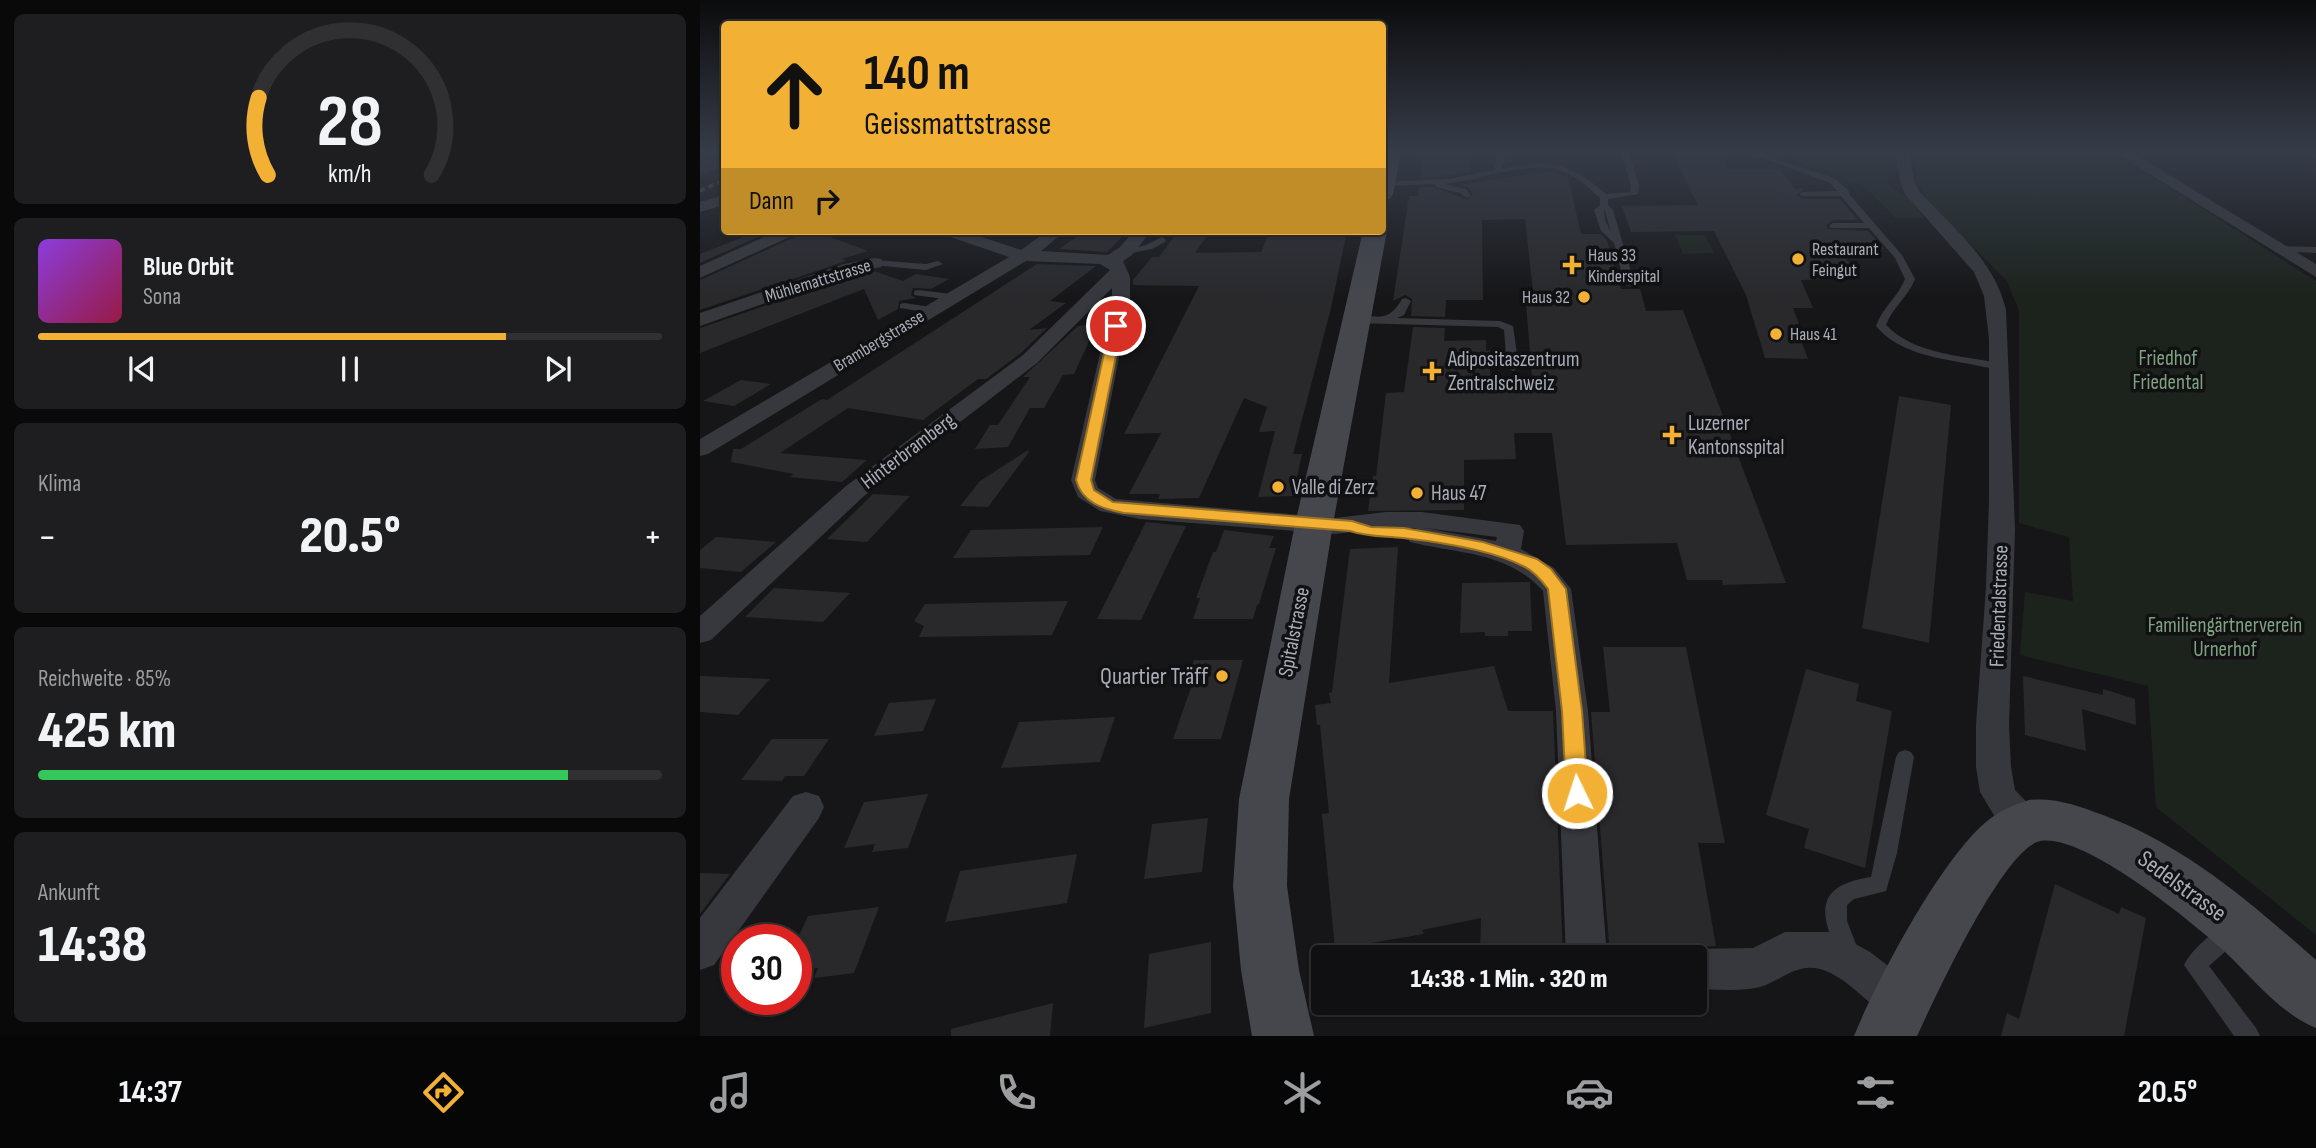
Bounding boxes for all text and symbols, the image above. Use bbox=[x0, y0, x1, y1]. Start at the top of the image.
text: 140 m bbox=[864, 45, 970, 104]
icon: ahead bbox=[749, 49, 840, 140]
text: 28 bbox=[317, 80, 383, 168]
text: Geissmattstrasse bbox=[864, 105, 1051, 144]
text: km/h bbox=[328, 159, 372, 190]
icon: right bbox=[808, 182, 846, 220]
text: Dann bbox=[749, 186, 794, 217]
place label: Restaurant Feingut bbox=[1812, 239, 1879, 281]
place label: Haus 33 Kinderspital bbox=[1588, 245, 1660, 287]
marker: Restaurant Feingut bbox=[1790, 251, 1806, 267]
text: Blue Orbit bbox=[143, 252, 234, 283]
street label: Mühlemattstrasse bbox=[763, 255, 873, 307]
marker: Haus 33 Kinderspital bbox=[1562, 255, 1582, 275]
text: Sona bbox=[143, 283, 181, 311]
place label: Haus 32 bbox=[1522, 287, 1570, 308]
marker: Haus 32 bbox=[1576, 289, 1592, 305]
pin bbox=[1086, 296, 1146, 356]
street label: Brambergstrasse bbox=[830, 306, 928, 376]
icon: arrive bbox=[1097, 307, 1135, 345]
place label: Haus 41 bbox=[1790, 324, 1837, 345]
marker: Haus 41 bbox=[1768, 326, 1784, 342]
park label: Friedhof Friedental bbox=[2133, 346, 2203, 395]
place label: Adipositaszentrum Zentralschweiz bbox=[1447, 347, 1579, 396]
icon: previous bbox=[123, 350, 161, 388]
icon: pause bbox=[331, 350, 369, 388]
icon: next bbox=[539, 350, 577, 388]
marker: Adipositaszentrum Zentralschweiz bbox=[1422, 361, 1442, 381]
street label: Hinterbramberg bbox=[856, 407, 960, 495]
place label: Luzerner Kantonsspital bbox=[1688, 411, 1784, 460]
marker: Luzerner Kantonsspital bbox=[1662, 425, 1682, 445]
text: Klima bbox=[38, 470, 81, 498]
place label: Valle di Zerz bbox=[1292, 475, 1375, 500]
marker: Valle di Zerz bbox=[1270, 479, 1286, 495]
place label: Haus 47 bbox=[1431, 481, 1487, 506]
marker: Haus 47 bbox=[1409, 485, 1425, 501]
text: 20.5° bbox=[299, 505, 401, 568]
text: − bbox=[38, 515, 57, 560]
text: + bbox=[643, 515, 662, 560]
street label: Friedentalstrasse bbox=[1984, 545, 2014, 667]
street label: Spitalstrasse bbox=[1273, 585, 1315, 679]
park label: Familiengärtnerverein Urnerhof bbox=[2148, 613, 2302, 662]
place label: Quartier Träff bbox=[1100, 662, 1208, 691]
text: Reichweite · 85% bbox=[38, 665, 171, 693]
marker: Quartier Träff bbox=[1214, 668, 1230, 684]
text: 425 km bbox=[38, 700, 176, 763]
position arrow bbox=[1540, 756, 1614, 830]
street label: Sedelstrasse bbox=[2132, 844, 2232, 928]
text: Ankunft bbox=[38, 879, 100, 907]
text: 14:38 bbox=[38, 914, 147, 977]
speed limit sign: 30 bbox=[721, 924, 812, 1015]
text: 14:38 · 1 Min. · 320 m bbox=[1411, 964, 1607, 995]
icon: directions bbox=[419, 1068, 468, 1117]
icon: music bbox=[706, 1068, 755, 1117]
icon: phone bbox=[992, 1068, 1041, 1117]
icon: climate bbox=[1278, 1068, 1327, 1117]
icon: car bbox=[1565, 1068, 1614, 1117]
icon: filters bbox=[1851, 1068, 1900, 1117]
text: 14:37 bbox=[119, 1073, 182, 1112]
text: 20.5° bbox=[2137, 1073, 2197, 1112]

